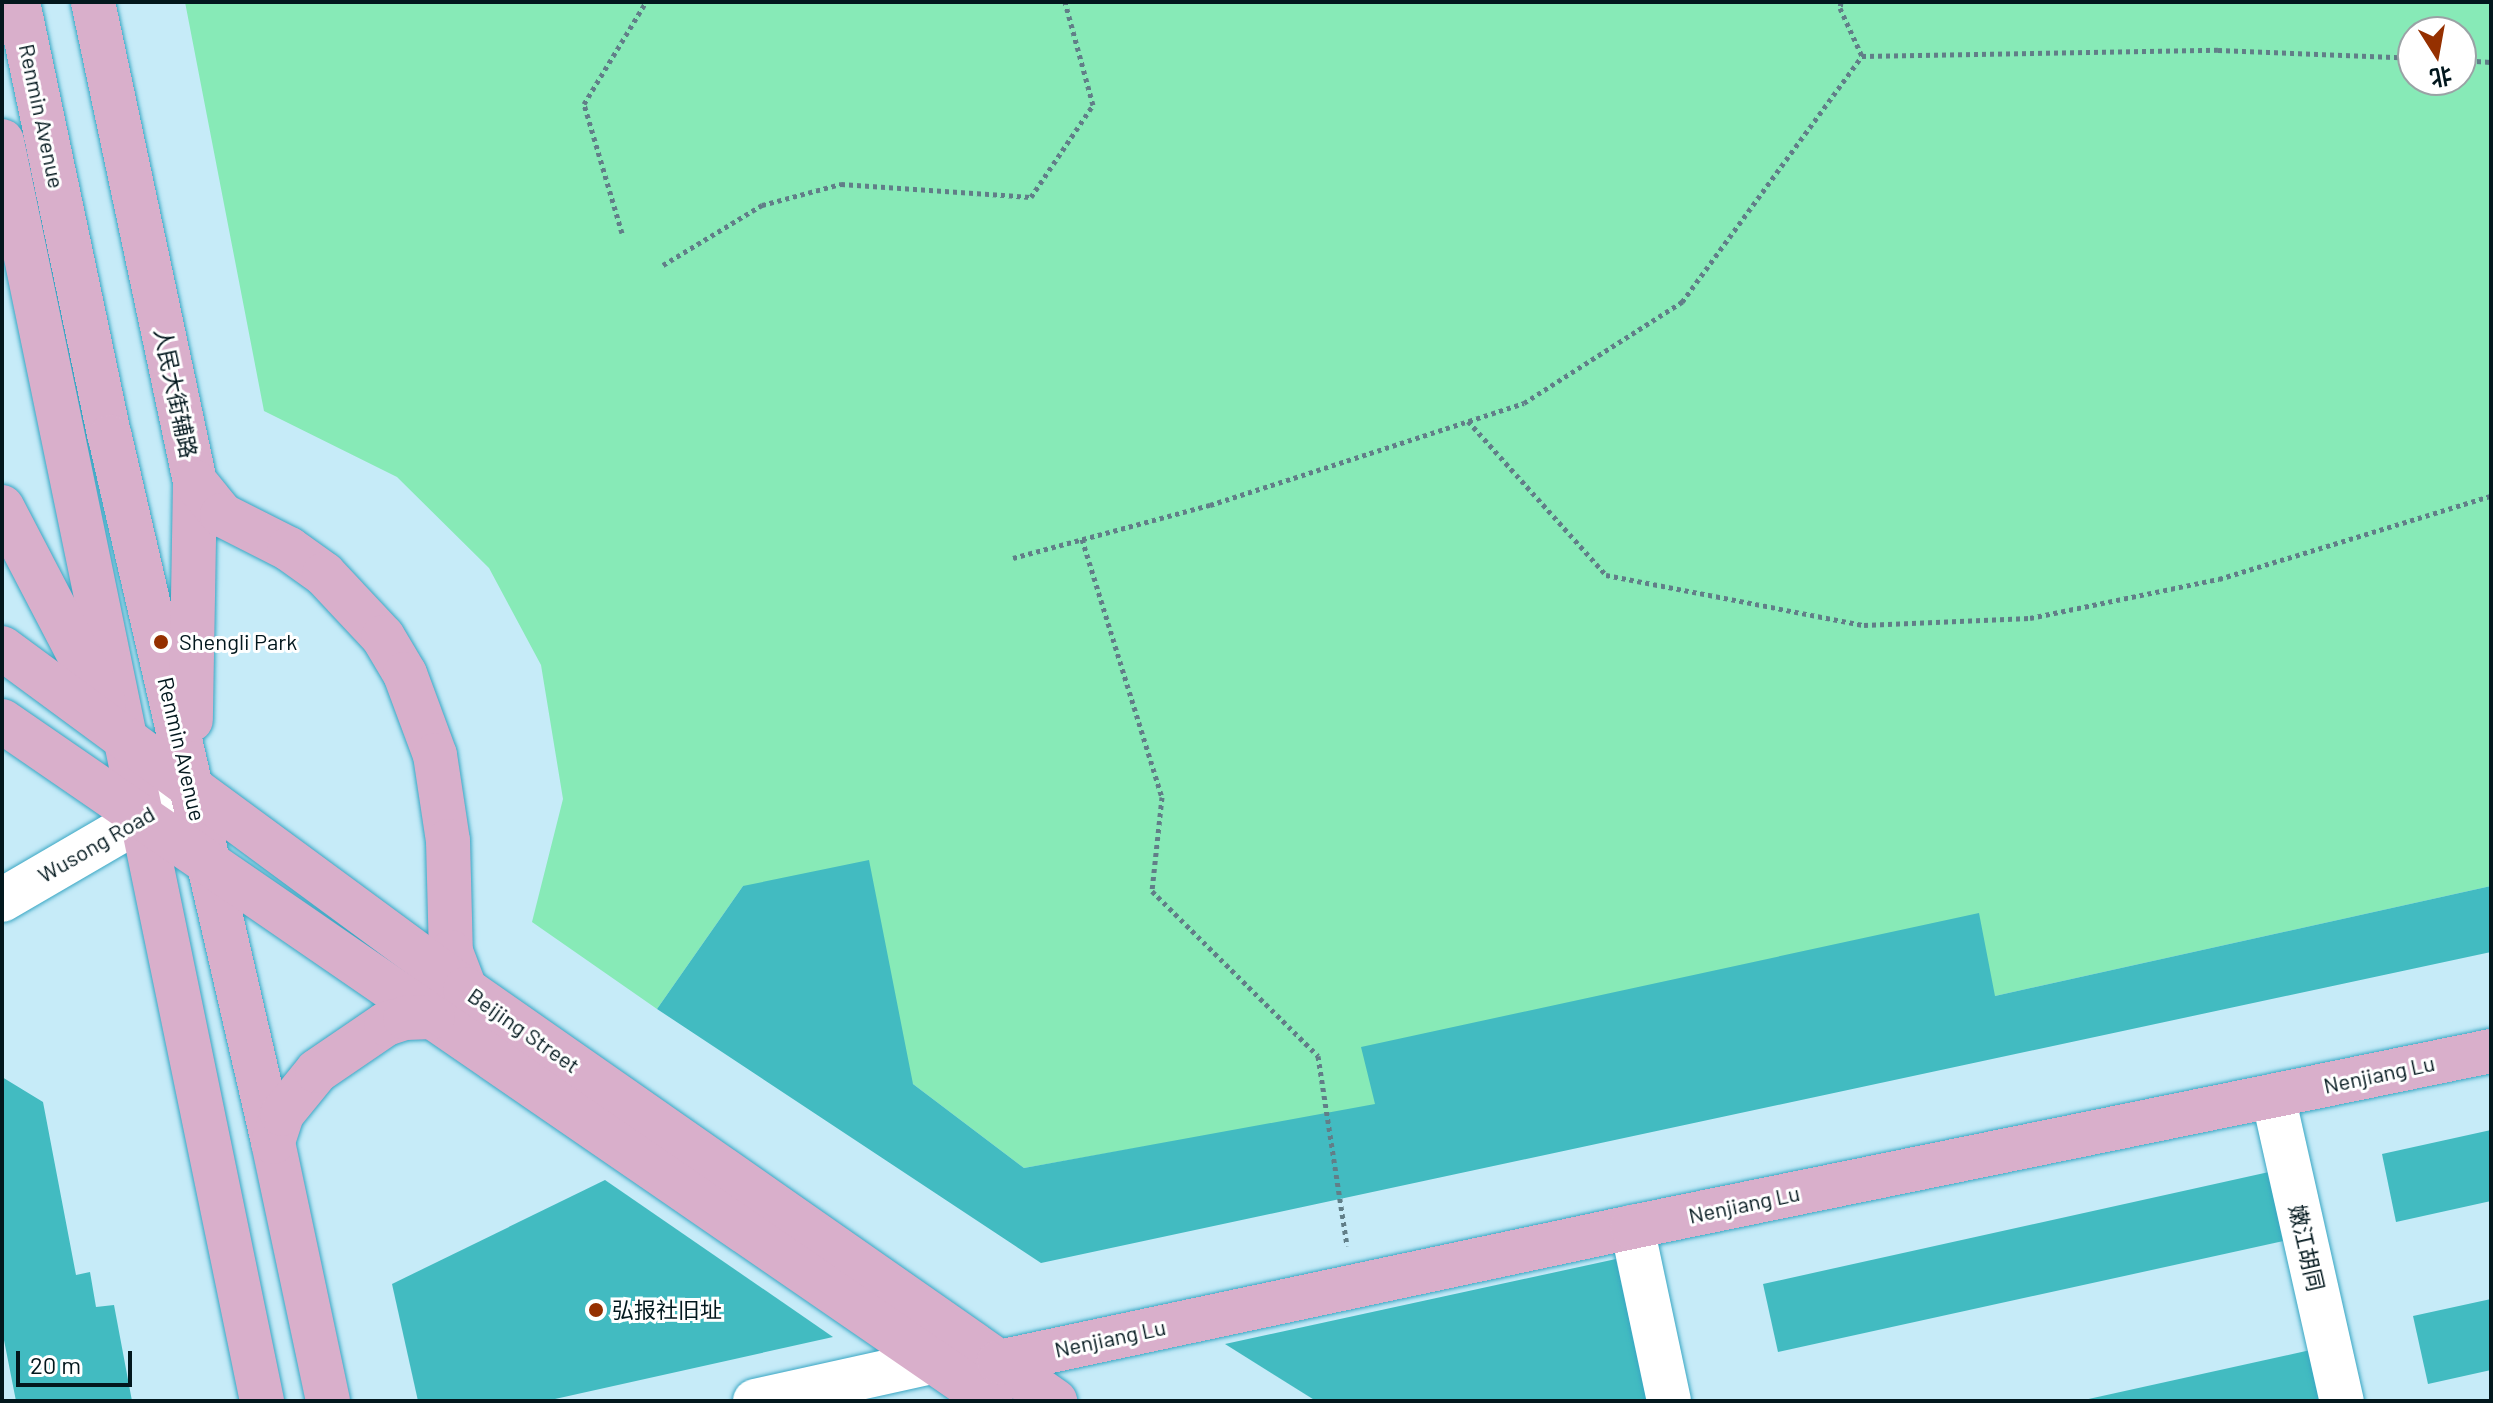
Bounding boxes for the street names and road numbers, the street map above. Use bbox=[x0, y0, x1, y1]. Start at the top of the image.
street label: Renmin Avenue bbox=[14, 41, 70, 191]
street label: 人民大街辅路 bbox=[149, 326, 203, 460]
street label: Renmin Avenue bbox=[153, 674, 211, 824]
street label: Wusong Road bbox=[33, 800, 159, 888]
street label: Beijing Street bbox=[463, 982, 585, 1078]
street label: Nenjiang Lu bbox=[2321, 1049, 2437, 1099]
street label: Nenjiang Lu bbox=[1686, 1179, 1802, 1229]
street label: 嫩江胡同 bbox=[2284, 1202, 2330, 1294]
street label: Nenjiang Lu bbox=[1052, 1313, 1168, 1363]

